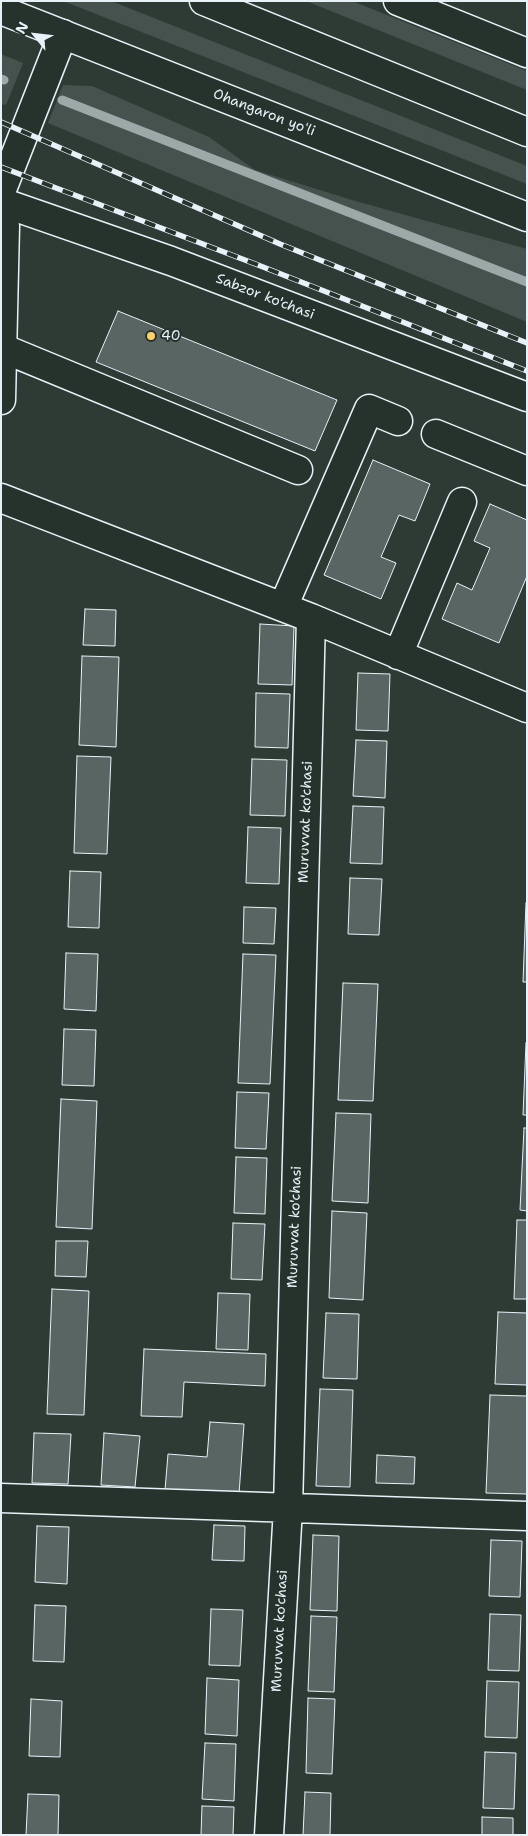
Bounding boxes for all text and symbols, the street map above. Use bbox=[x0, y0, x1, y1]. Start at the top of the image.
north arrow bbox=[10, 10, 60, 60]
text: N bbox=[11, 19, 32, 37]
street label: Ohangaron yoʻli bbox=[211, 86, 317, 140]
street label: Sabzor ko'chasi bbox=[213, 270, 317, 324]
place label: 40 bbox=[161, 328, 180, 344]
marker: 40 bbox=[145, 330, 157, 342]
street label: Muruvvat ko'chasi bbox=[295, 761, 317, 883]
street label: Muruvvat ko'chasi bbox=[284, 1166, 306, 1288]
street label: Muruvvat ko'chasi bbox=[268, 1569, 292, 1693]

